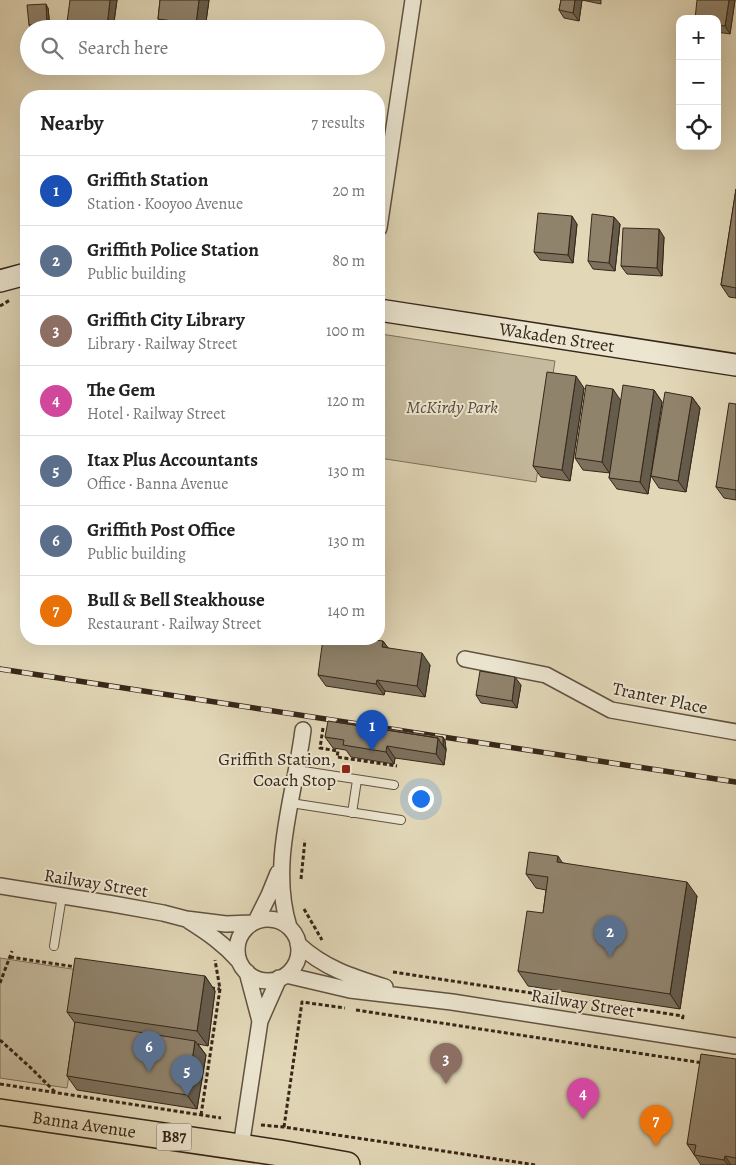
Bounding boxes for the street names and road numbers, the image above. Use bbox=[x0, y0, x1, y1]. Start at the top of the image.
street label: Wakaden Street bbox=[497, 317, 616, 358]
street label: Tranter Place bbox=[610, 676, 710, 720]
street label: Railway Street bbox=[42, 863, 150, 903]
street label: Railway Street bbox=[529, 983, 637, 1023]
street label: Banna Avenue bbox=[31, 1105, 138, 1144]
road number: B87 bbox=[156, 1124, 192, 1150]

